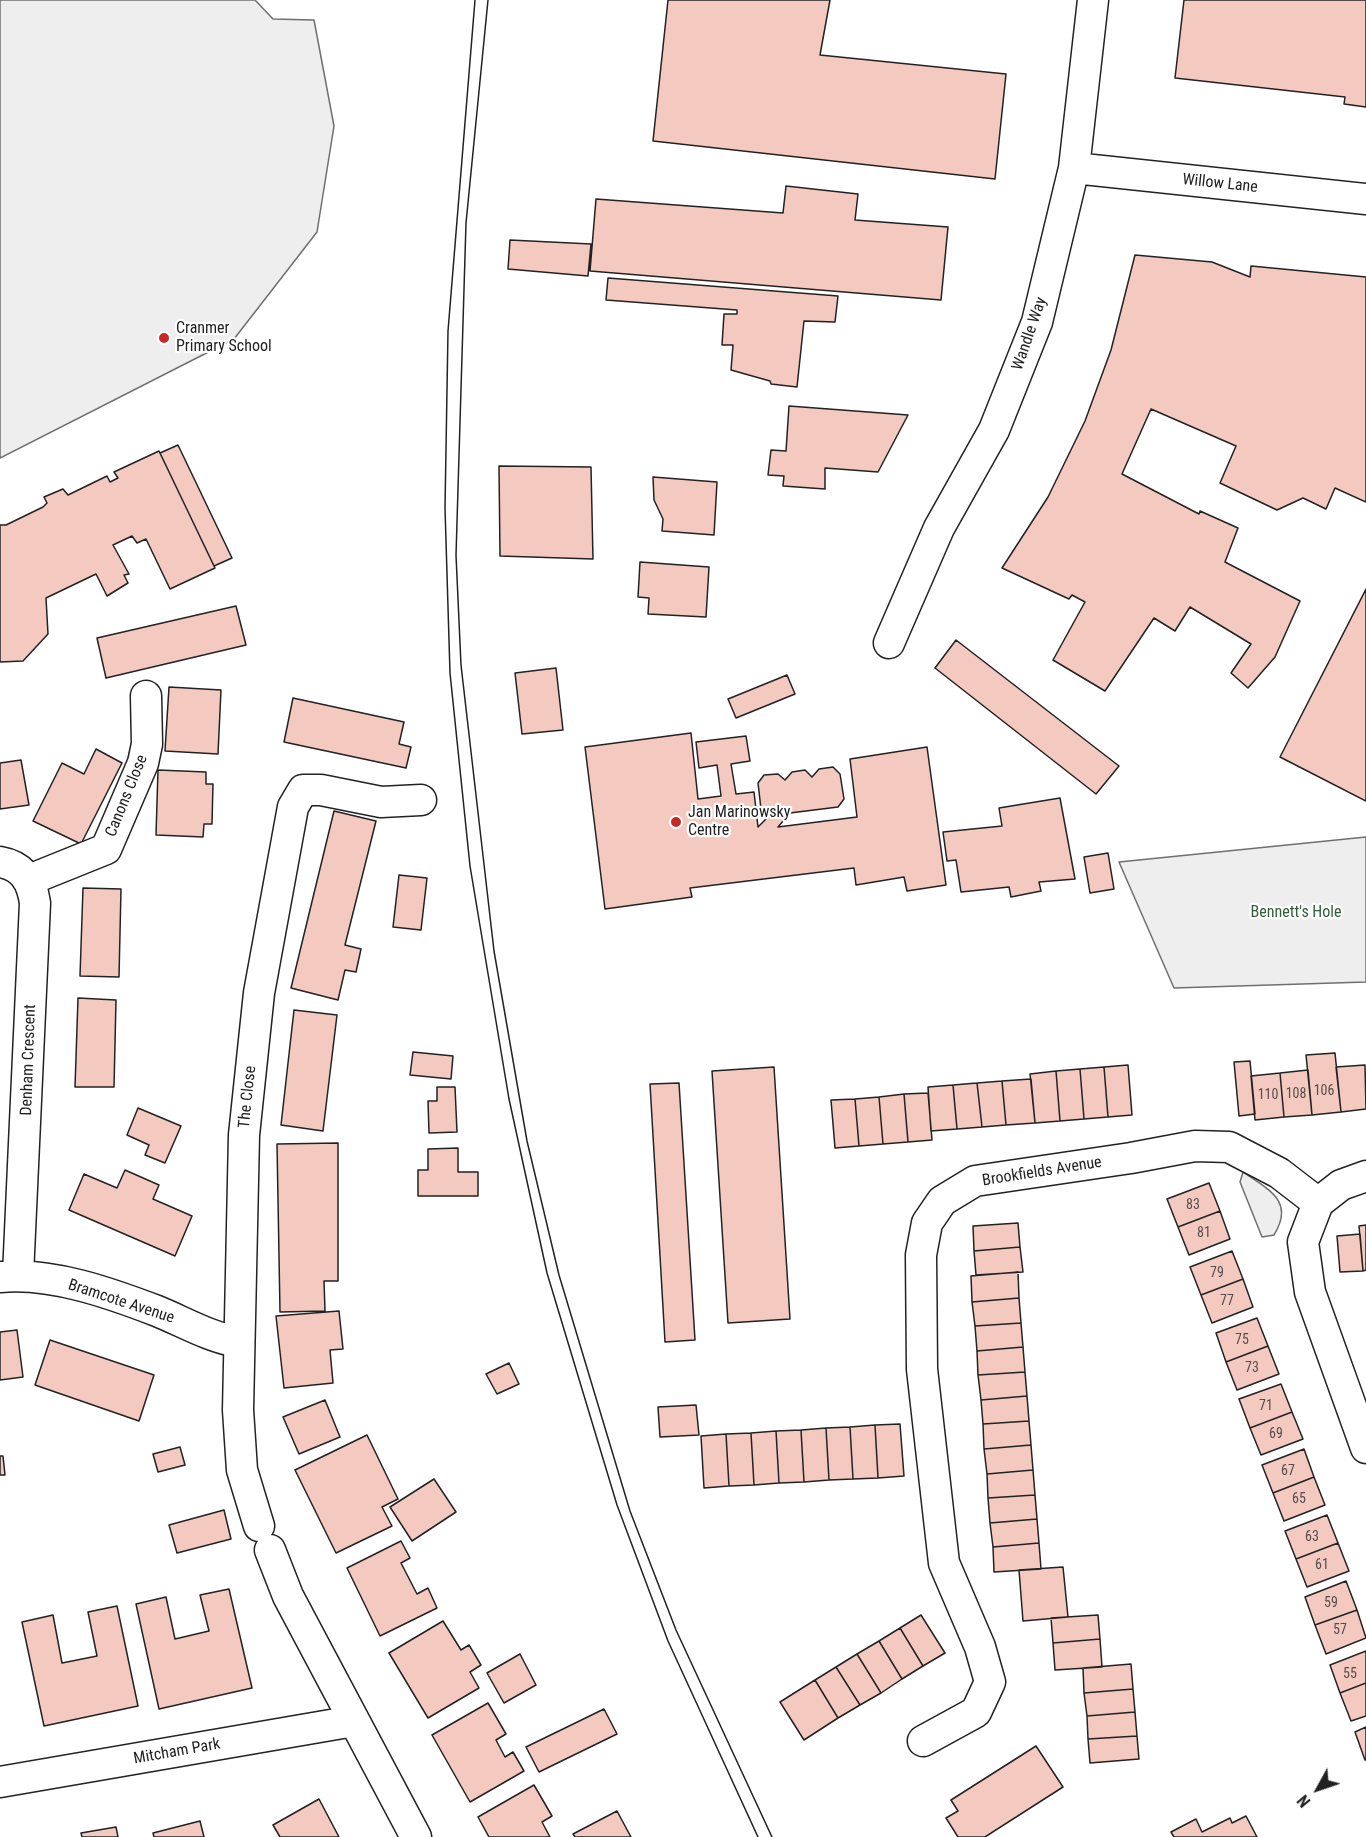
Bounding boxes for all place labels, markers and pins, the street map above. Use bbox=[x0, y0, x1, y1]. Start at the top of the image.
place label: Cranmer Primary School bbox=[176, 319, 272, 357]
marker: Cranmer Primary School bbox=[157, 331, 171, 345]
place label: Jan Marinowsky Centre bbox=[688, 803, 790, 841]
marker: Jan Marinowsky Centre bbox=[669, 815, 683, 829]

